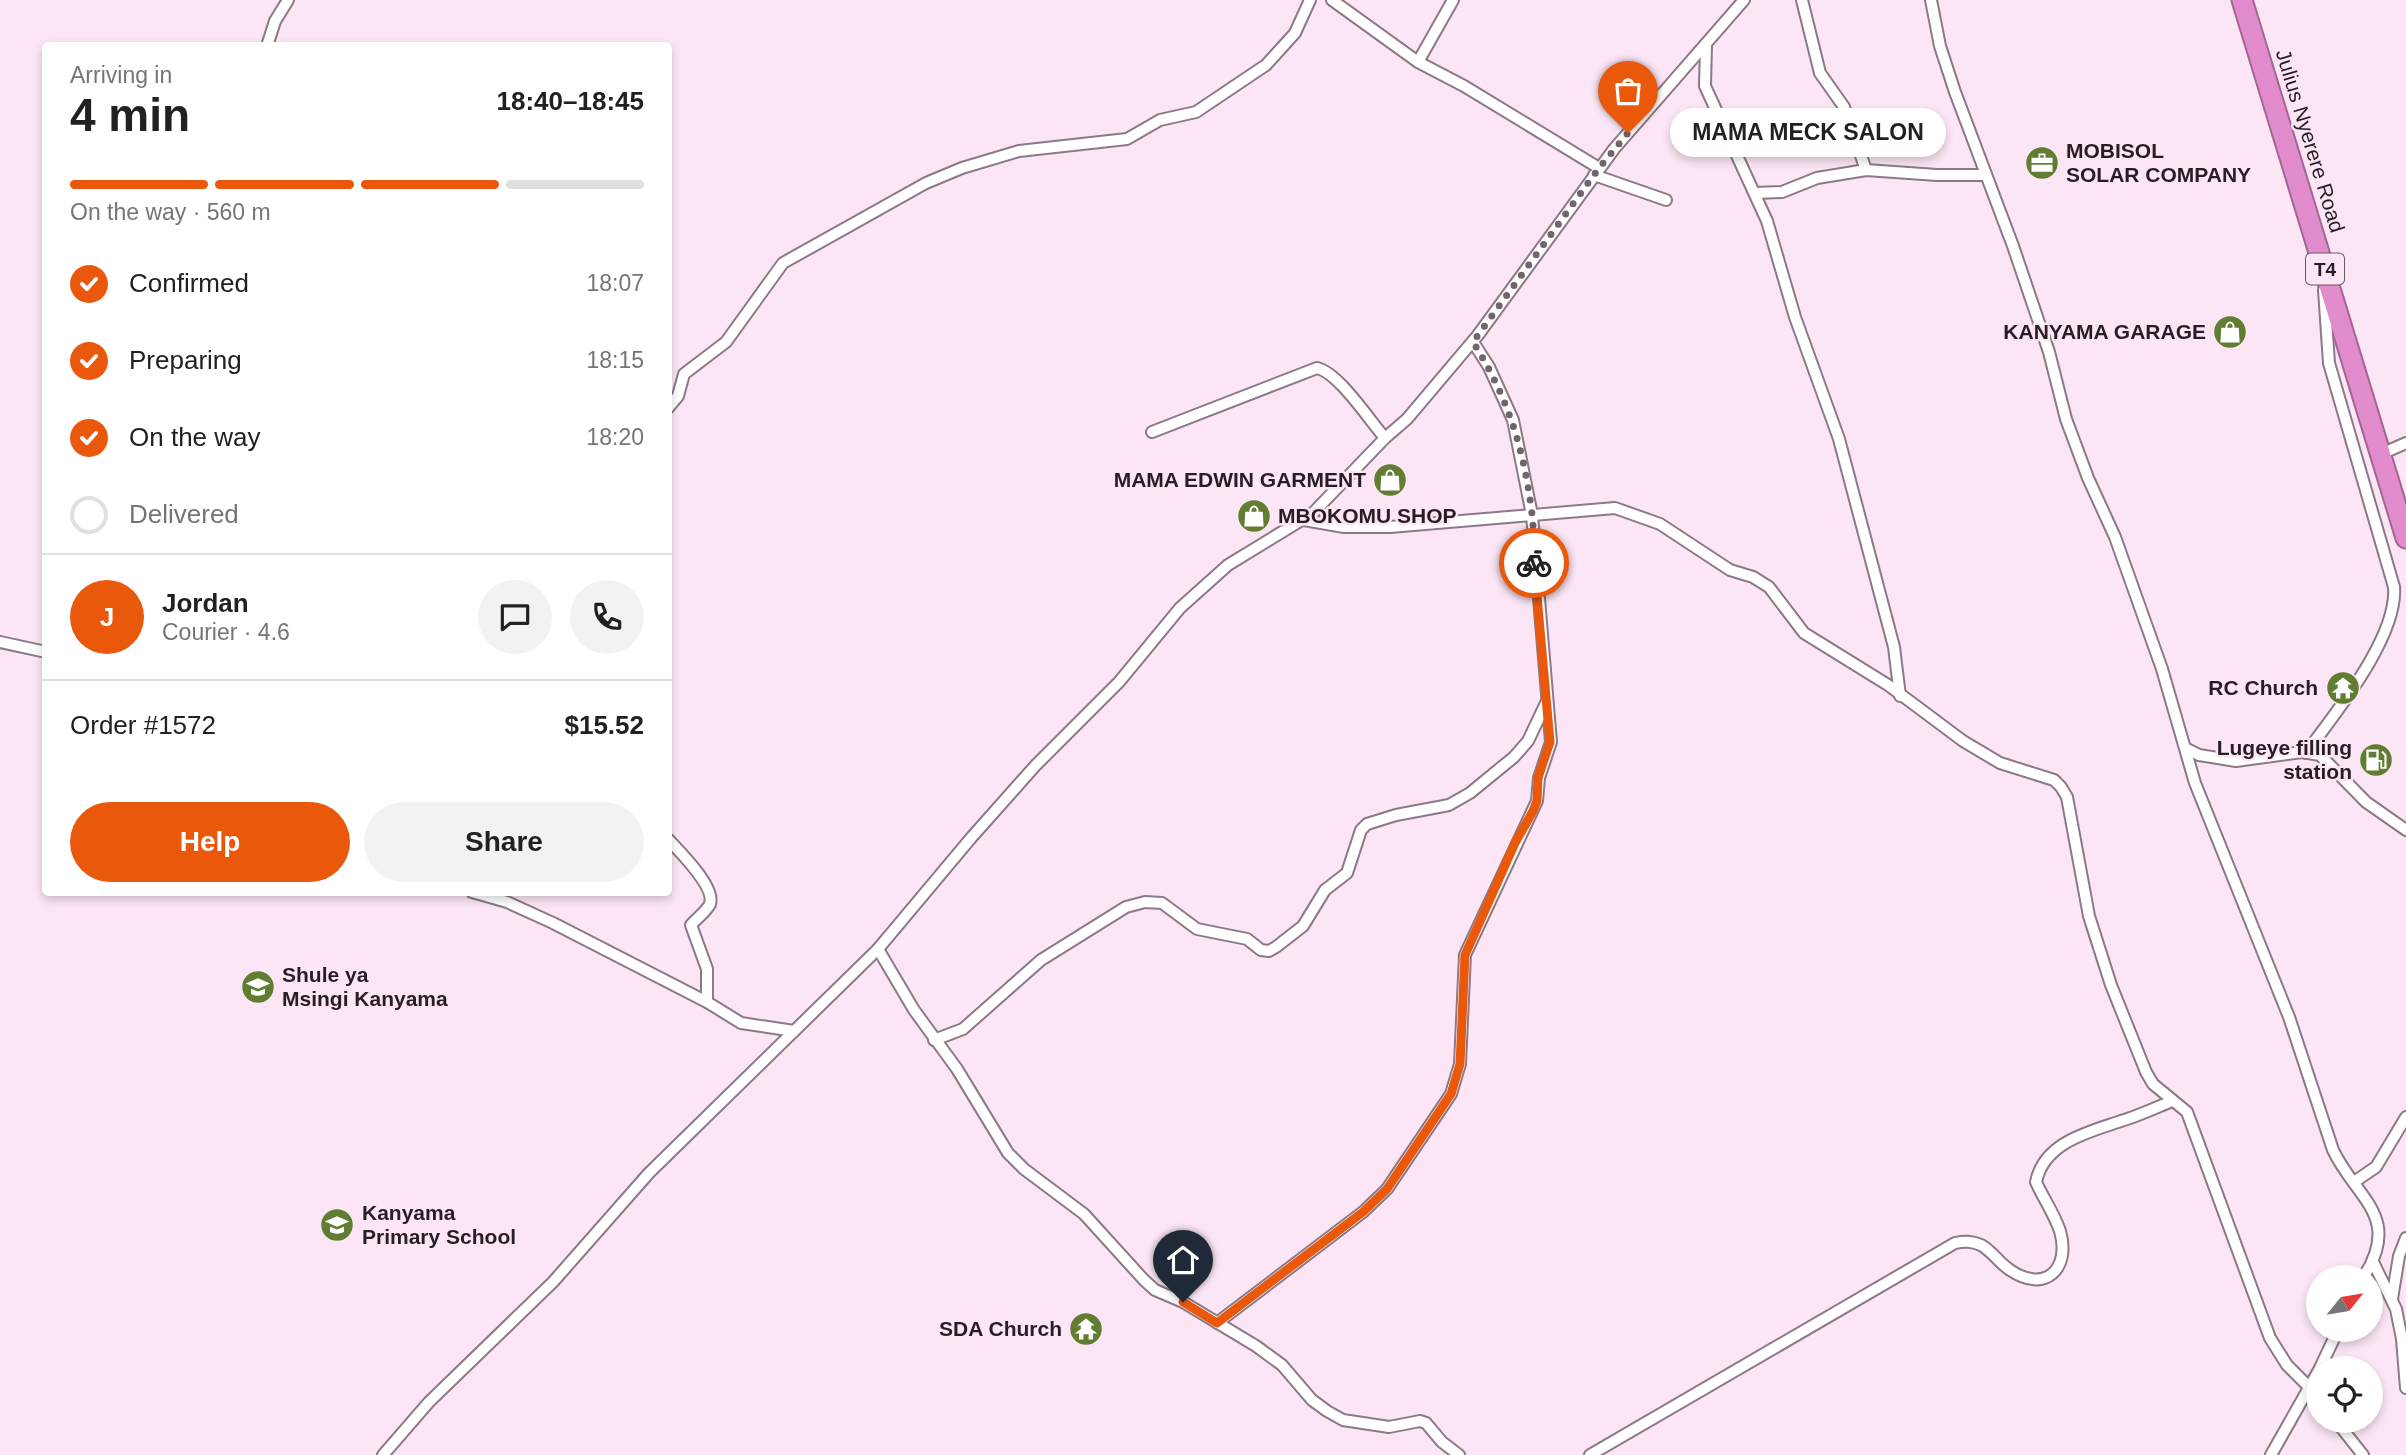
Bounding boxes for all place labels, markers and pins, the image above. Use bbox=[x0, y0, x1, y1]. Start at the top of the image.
pin bbox=[1598, 61, 1658, 133]
callout: MAMA MECK SALON bbox=[1670, 108, 1946, 158]
place label: MOBISOL SOLAR COMPANY bbox=[2066, 139, 2251, 186]
office icon: MOBISOL SOLAR COMPANY bbox=[2023, 144, 2061, 182]
shop icon: KANYAMA GARAGE bbox=[2211, 313, 2249, 351]
place label: KANYAMA GARAGE bbox=[2003, 320, 2206, 343]
shop icon: MAMA EDWIN GARMENT bbox=[1371, 461, 1409, 499]
place label: MAMA EDWIN GARMENT bbox=[1114, 468, 1366, 491]
shop icon: MBOKOMU SHOP bbox=[1235, 497, 1273, 535]
place label: MBOKOMU SHOP bbox=[1278, 504, 1457, 527]
temple icon: RC Church bbox=[2324, 669, 2362, 707]
place label: RC Church bbox=[2208, 676, 2318, 699]
place label: Lugeye filling station bbox=[2217, 736, 2352, 783]
fuel station icon: Lugeye filling station bbox=[2357, 741, 2395, 779]
place label: Shule ya Msingi Kanyama bbox=[282, 963, 448, 1010]
school or university icon: Shule ya Msingi Kanyama bbox=[239, 968, 277, 1006]
place label: Kanyama Primary School bbox=[362, 1201, 516, 1248]
school or university icon: Kanyama Primary School bbox=[318, 1206, 356, 1244]
pin bbox=[1153, 1230, 1213, 1302]
temple icon: SDA Church bbox=[1067, 1310, 1105, 1348]
place label: SDA Church bbox=[939, 1317, 1062, 1340]

